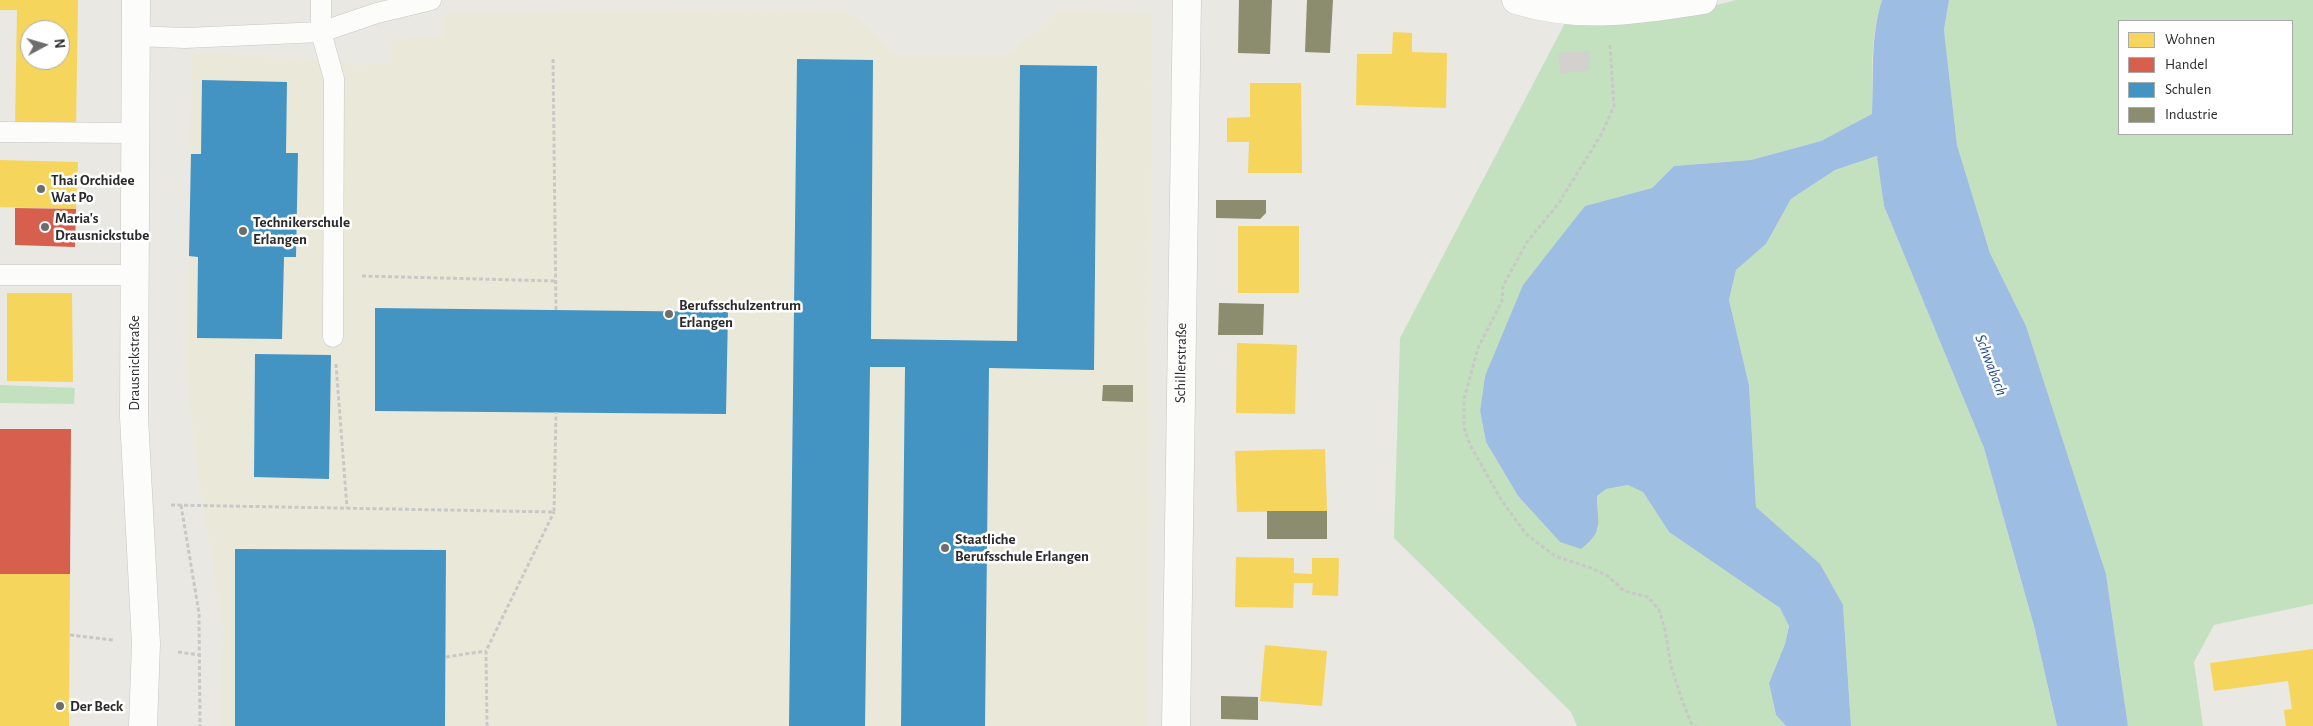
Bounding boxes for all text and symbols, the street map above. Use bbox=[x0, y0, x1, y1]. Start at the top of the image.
north arrow bbox=[20, 20, 70, 70]
legend bbox=[2118, 20, 2293, 135]
text: Wohnen bbox=[2165, 32, 2215, 47]
text: N bbox=[51, 38, 66, 49]
text: Handel bbox=[2165, 57, 2208, 72]
text: Schulen bbox=[2165, 82, 2211, 97]
text: Industrie bbox=[2165, 107, 2218, 122]
place label: Thai Orchidee Wat Po bbox=[51, 171, 134, 206]
marker: Thai Orchidee Wat Po bbox=[35, 183, 47, 195]
place label: Maria's Drausnickstube bbox=[55, 209, 149, 244]
place label: Technikerschule Erlangen bbox=[253, 213, 350, 248]
marker: Maria's Drausnickstube bbox=[39, 221, 51, 233]
marker: Technikerschule Erlangen bbox=[237, 225, 249, 237]
place label: Berufsschulzentrum Erlangen bbox=[679, 296, 801, 331]
marker: Berufsschulzentrum Erlangen bbox=[663, 308, 675, 320]
street label: Drausnickstraße bbox=[125, 315, 143, 411]
street label: Schillerstraße bbox=[1171, 323, 1191, 403]
water label: Schwabach bbox=[1971, 332, 2011, 398]
place label: Staatliche Berufsschule Erlangen bbox=[955, 530, 1089, 565]
marker: Staatliche Berufsschule Erlangen bbox=[939, 542, 951, 554]
place label: Der Beck bbox=[70, 697, 123, 715]
marker: Der Beck bbox=[54, 700, 66, 712]

